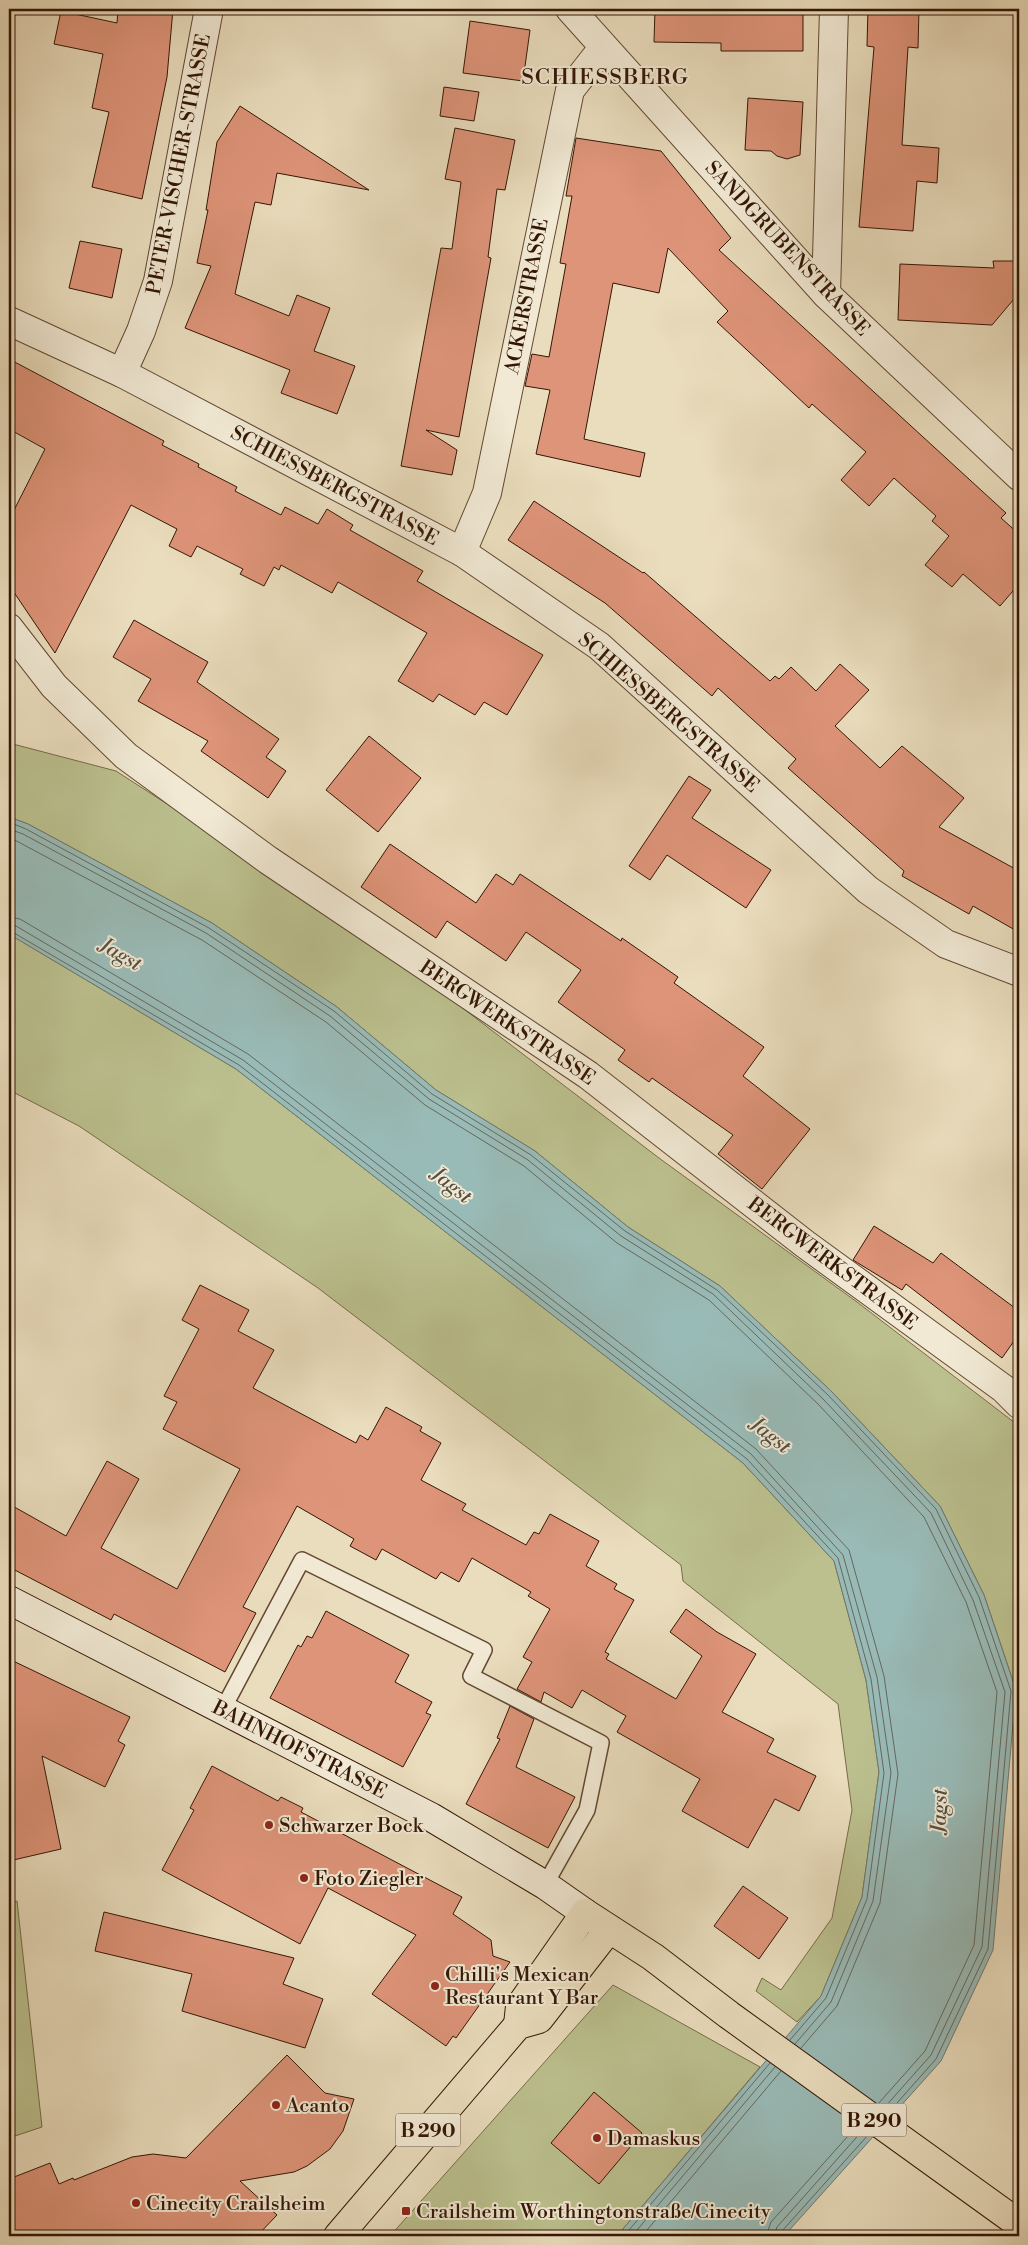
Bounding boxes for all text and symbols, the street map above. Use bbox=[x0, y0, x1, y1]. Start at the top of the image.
street label: PETER-VISCHER-STRASSE bbox=[142, 32, 217, 297]
district label: SCHIESSBERG bbox=[521, 64, 689, 91]
street label: SANDGRUBENSTRASSE bbox=[699, 156, 875, 342]
street label: ACKERSTRASSE bbox=[500, 216, 555, 377]
street label: SCHIESSBERGSTRASSE bbox=[226, 421, 443, 552]
street label: SCHIESSBERGSTRASSE bbox=[572, 628, 764, 799]
water label: Jagst bbox=[93, 931, 147, 978]
street label: BERGWERKSTRASSE bbox=[414, 955, 600, 1091]
water label: Jagst bbox=[424, 1161, 478, 1210]
street label: BERGWERKSTRASSE bbox=[741, 1192, 922, 1336]
water label: Jagst bbox=[743, 1411, 797, 1460]
street label: BAHNHOFSTRASSE bbox=[207, 1695, 391, 1805]
water label: Jagst bbox=[926, 1787, 954, 1836]
place label: Schwarzer Bock bbox=[279, 1814, 425, 1839]
marker: Schwarzer Bock bbox=[263, 1819, 275, 1831]
place label: Foto Ziegler bbox=[314, 1867, 424, 1892]
marker: Foto Ziegler bbox=[298, 1872, 310, 1884]
place label: Chilli's Mexican Restaurant Y Bar bbox=[445, 1963, 599, 2011]
marker: Chilli's Mexican Restaurant Y Bar bbox=[429, 1980, 441, 1992]
place label: Acanto bbox=[285, 2094, 349, 2119]
marker: Acanto bbox=[270, 2099, 282, 2111]
road number: B 290 bbox=[842, 2104, 906, 2136]
road number: B 290 bbox=[396, 2114, 460, 2146]
place label: Damaskus bbox=[607, 2127, 700, 2152]
marker: Damaskus bbox=[591, 2132, 603, 2144]
place label: Cinecity Crailsheim bbox=[146, 2192, 326, 2217]
marker: Cinecity Crailsheim bbox=[130, 2197, 142, 2209]
place label: Crailsheim Worthingtonstraße/Cinecity bbox=[416, 2200, 771, 2225]
marker: Crailsheim Worthingtonstraße/Cinecity bbox=[400, 2205, 412, 2217]

